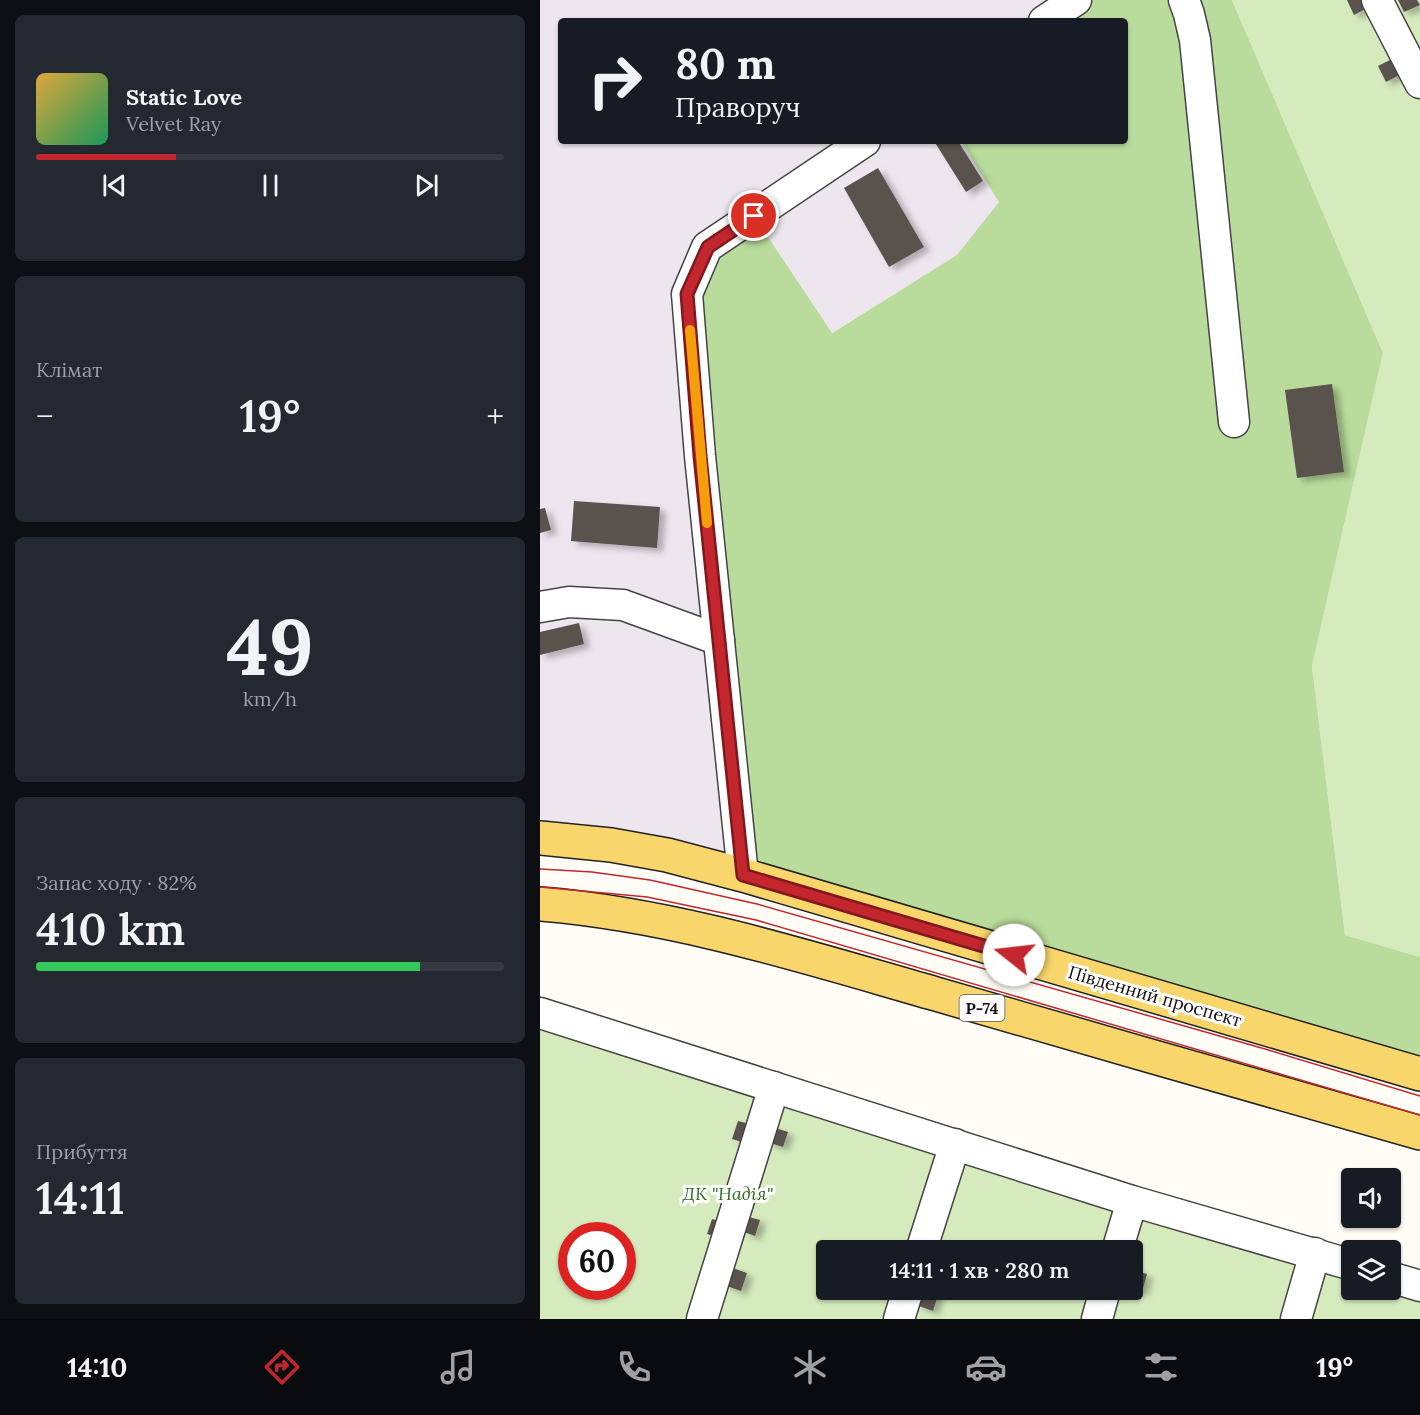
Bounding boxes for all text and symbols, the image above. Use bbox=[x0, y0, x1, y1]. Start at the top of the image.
text: 80 m bbox=[675, 37, 775, 91]
icon: right bbox=[576, 42, 654, 120]
text: Static Love bbox=[126, 83, 242, 111]
text: Праворуч bbox=[675, 90, 801, 124]
text: Velvet Ray bbox=[126, 111, 221, 136]
icon: previous bbox=[98, 169, 131, 202]
icon: pause bbox=[254, 169, 287, 202]
icon: next bbox=[410, 169, 443, 202]
pin bbox=[728, 190, 779, 241]
icon: arrive bbox=[737, 199, 770, 232]
text: Клімат bbox=[36, 357, 102, 382]
text: 19° bbox=[239, 387, 301, 444]
text: − bbox=[36, 395, 54, 437]
text: + bbox=[487, 395, 504, 437]
text: 49 bbox=[226, 597, 314, 696]
text: km/h bbox=[243, 686, 297, 711]
text: Запас ходу · 82% bbox=[36, 870, 197, 895]
text: 410 km bbox=[36, 900, 185, 957]
position arrow bbox=[982, 923, 1046, 987]
street label: Південний проспект bbox=[1066, 960, 1244, 1032]
road number: Р-74 bbox=[960, 995, 1004, 1021]
text: Прибуття bbox=[36, 1139, 128, 1164]
map controls bbox=[1341, 1168, 1401, 1300]
button: sound bbox=[1341, 1168, 1401, 1228]
text: 14:11 bbox=[36, 1169, 125, 1226]
park label: ДК "Надія" bbox=[682, 1182, 773, 1205]
speed limit sign: 60 bbox=[558, 1222, 636, 1300]
button: layers bbox=[1341, 1240, 1401, 1300]
text: 14:11 · 1 хв · 280 m bbox=[890, 1256, 1069, 1284]
icon: directions bbox=[261, 1346, 303, 1388]
icon: music bbox=[437, 1346, 479, 1388]
icon: phone bbox=[613, 1346, 655, 1388]
icon: climate bbox=[789, 1346, 831, 1388]
icon: car bbox=[965, 1346, 1007, 1388]
icon: filters bbox=[1140, 1346, 1182, 1388]
text: 14:10 bbox=[67, 1350, 128, 1384]
text: 19° bbox=[1316, 1350, 1353, 1384]

